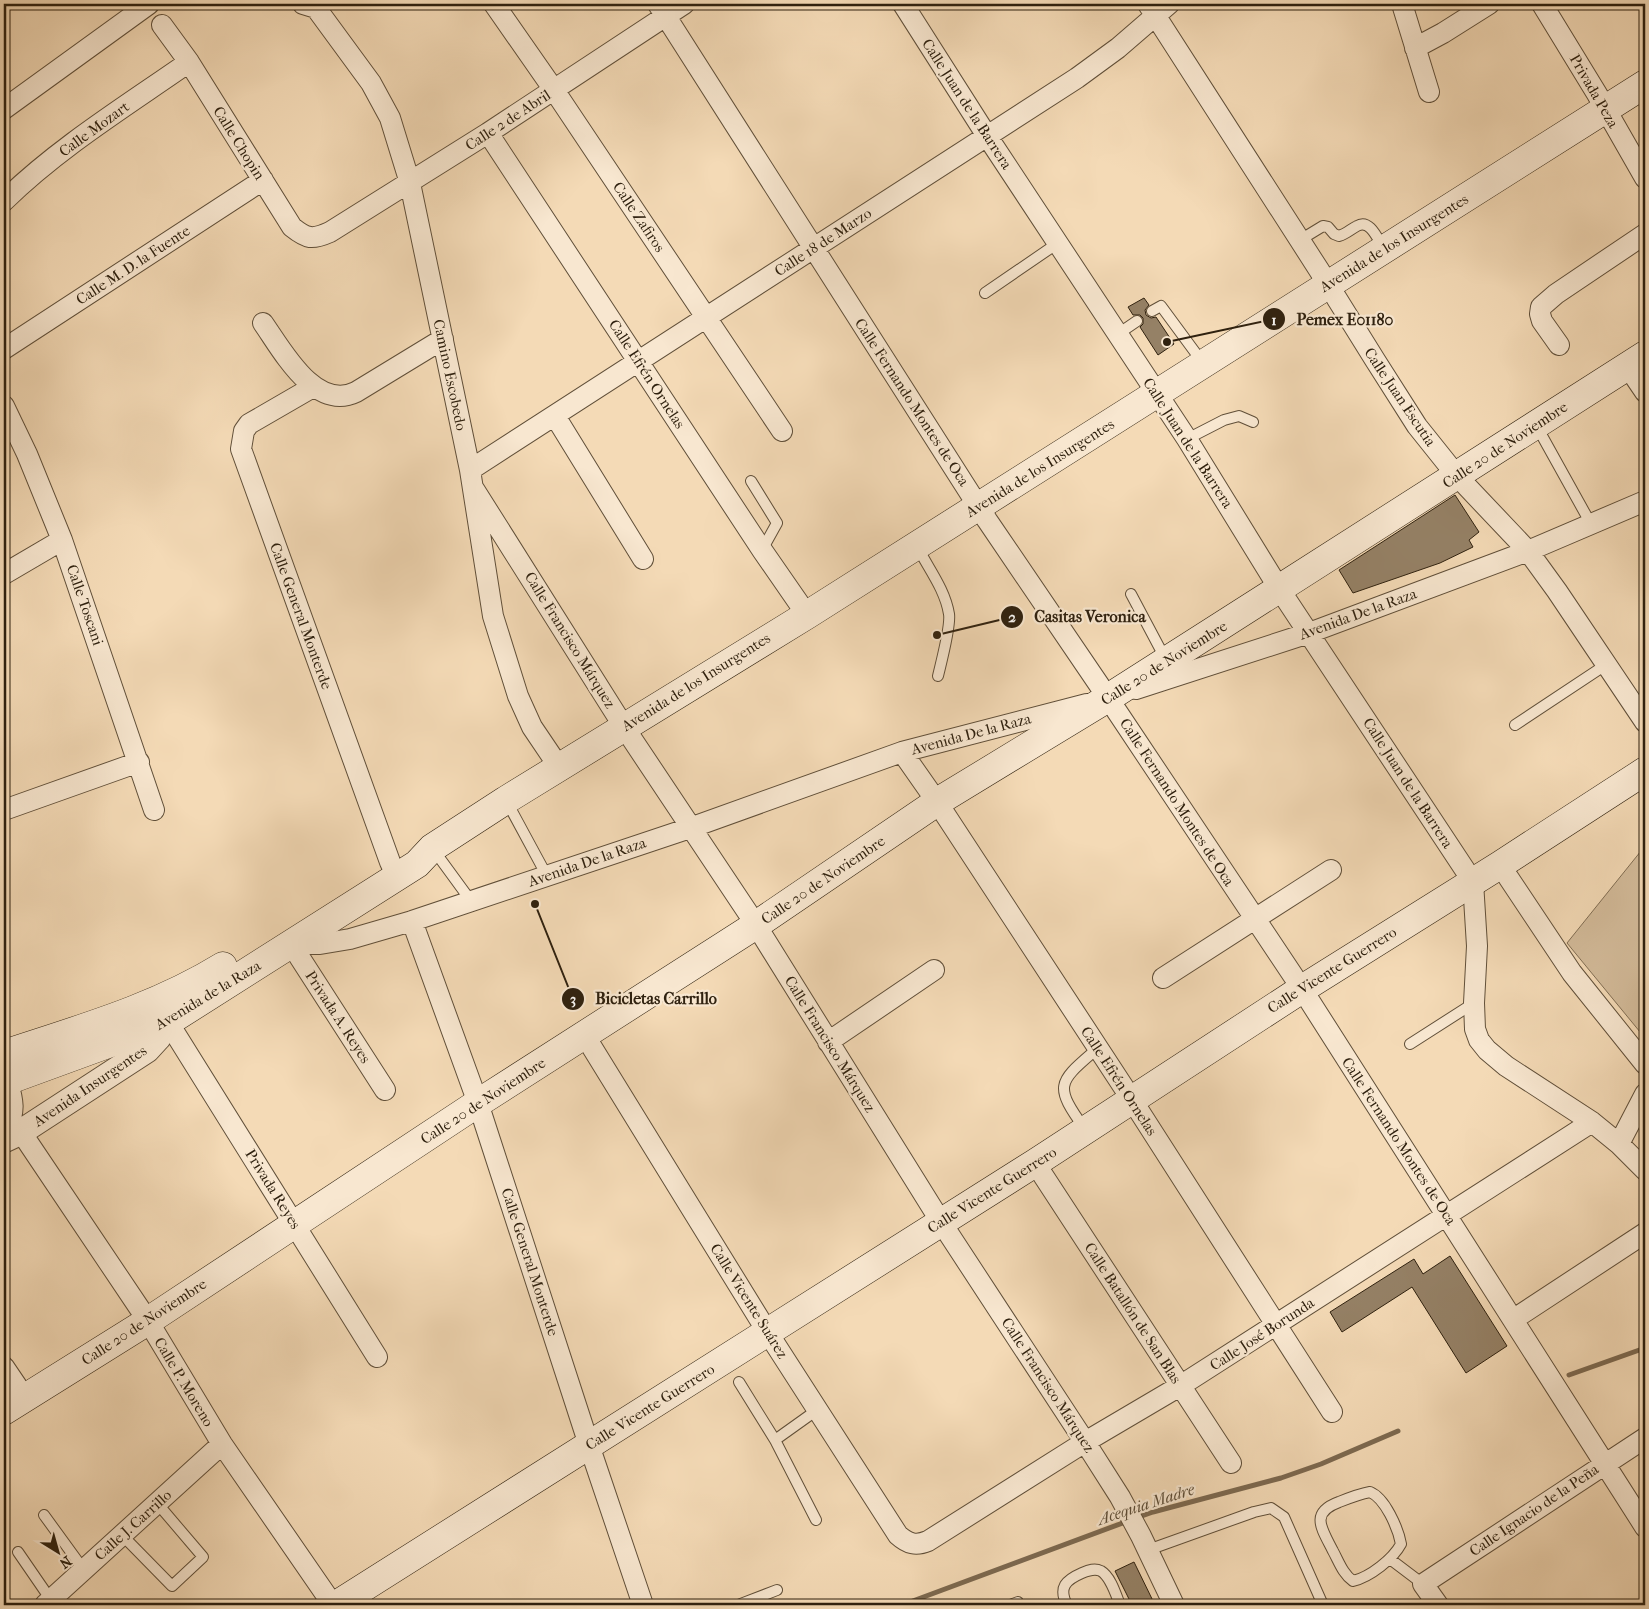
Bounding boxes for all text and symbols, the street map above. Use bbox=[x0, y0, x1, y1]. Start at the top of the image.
street label: Calle Juan de la Barrera bbox=[918, 35, 1016, 173]
street label: Privada Peza bbox=[1566, 51, 1623, 132]
street label: Calle 2 de Abril bbox=[462, 86, 554, 154]
street label: Calle Mozart bbox=[55, 97, 133, 160]
street label: Calle Chopin bbox=[209, 103, 269, 183]
street label: Calle Zafiros bbox=[609, 178, 669, 256]
street label: Avenida de los Insurgentes bbox=[1316, 190, 1472, 297]
street label: Calle 18 de Marzo bbox=[771, 204, 875, 280]
street label: Calle M. D. la Fuente bbox=[73, 221, 194, 309]
callout: Pemex E01180 bbox=[1262, 304, 1404, 335]
text: Pemex E01180 bbox=[1297, 310, 1394, 329]
text: 1 bbox=[1271, 311, 1277, 329]
street label: Calle Fernando Montes de Oca bbox=[851, 315, 974, 490]
street label: Calle Efrén Ornelas bbox=[605, 316, 689, 432]
street label: Camino Escobedo bbox=[429, 318, 471, 433]
street label: Calle Juan Escutia bbox=[1360, 344, 1440, 451]
street label: Calle Juan de la Barrera bbox=[1139, 374, 1237, 512]
street label: Calle 20 de Noviembre bbox=[1439, 398, 1571, 492]
street label: Avenida de los Insurgentes bbox=[962, 415, 1118, 522]
street label: Calle General Monterde bbox=[266, 540, 336, 692]
street label: Calle Toscani bbox=[63, 562, 107, 648]
street label: Calle Francisco Márquez bbox=[521, 569, 619, 712]
street label: Avenida De la Raza bbox=[1296, 584, 1420, 644]
callout: Casitas Veronica bbox=[1000, 601, 1156, 632]
text: Casitas Veronica bbox=[1034, 607, 1146, 626]
text: 2 bbox=[1008, 608, 1016, 626]
street label: Calle 20 de Noviembre bbox=[1098, 617, 1231, 709]
street label: Avenida de los Insurgentes bbox=[618, 629, 774, 736]
street label: Avenida De la Raza bbox=[908, 709, 1034, 759]
street label: Calle Juan de la Barrera bbox=[1359, 714, 1457, 852]
street label: Calle Fernando Montes de Oca bbox=[1116, 715, 1239, 890]
street label: Calle 20 de Noviembre bbox=[758, 832, 889, 928]
street label: Avenida De la Raza bbox=[525, 833, 649, 891]
street label: Calle Vicente Guerrero bbox=[1264, 923, 1400, 1017]
street label: Avenida de la Raza bbox=[151, 956, 265, 1034]
street label: Privada A. Reyes bbox=[301, 967, 375, 1067]
street label: Calle Francisco Márquez bbox=[781, 973, 879, 1116]
callout: Bicicletas Carrillo bbox=[560, 983, 727, 1014]
text: Bicicletas Carrillo bbox=[595, 989, 717, 1008]
text: 3 bbox=[570, 990, 576, 1008]
street label: Calle Efrén Ornelas bbox=[1077, 1023, 1161, 1139]
street label: Avenida Insurgentes bbox=[29, 1041, 150, 1131]
street label: Calle 20 de Noviembre bbox=[417, 1054, 549, 1148]
street label: Calle Fernando Montes de Oca bbox=[1338, 1054, 1461, 1229]
street label: Calle Vicente Guerrero bbox=[924, 1143, 1060, 1237]
street label: Privada Reyes bbox=[241, 1146, 305, 1233]
street label: Calle General Monterde bbox=[498, 1186, 563, 1339]
street label: Calle Batallón de San Blas bbox=[1081, 1239, 1186, 1387]
street label: Calle Vicente Suárez bbox=[706, 1240, 792, 1362]
street label: Calle 20 de Noviembre bbox=[78, 1275, 210, 1369]
street label: Calle José Borunda bbox=[1206, 1293, 1318, 1374]
street label: Calle Francisco Márquez bbox=[998, 1314, 1099, 1456]
street label: Calle P. Moreno bbox=[150, 1334, 218, 1430]
street label: Calle Vicente Guerrero bbox=[582, 1360, 718, 1454]
street label: Calle Ignacio de la Peña bbox=[1466, 1459, 1603, 1560]
water label: Acequia Madre bbox=[1093, 1479, 1197, 1529]
street label: Calle J. Carrillo bbox=[91, 1486, 175, 1564]
north arrow bbox=[32, 1526, 82, 1576]
text: N bbox=[56, 1552, 75, 1572]

